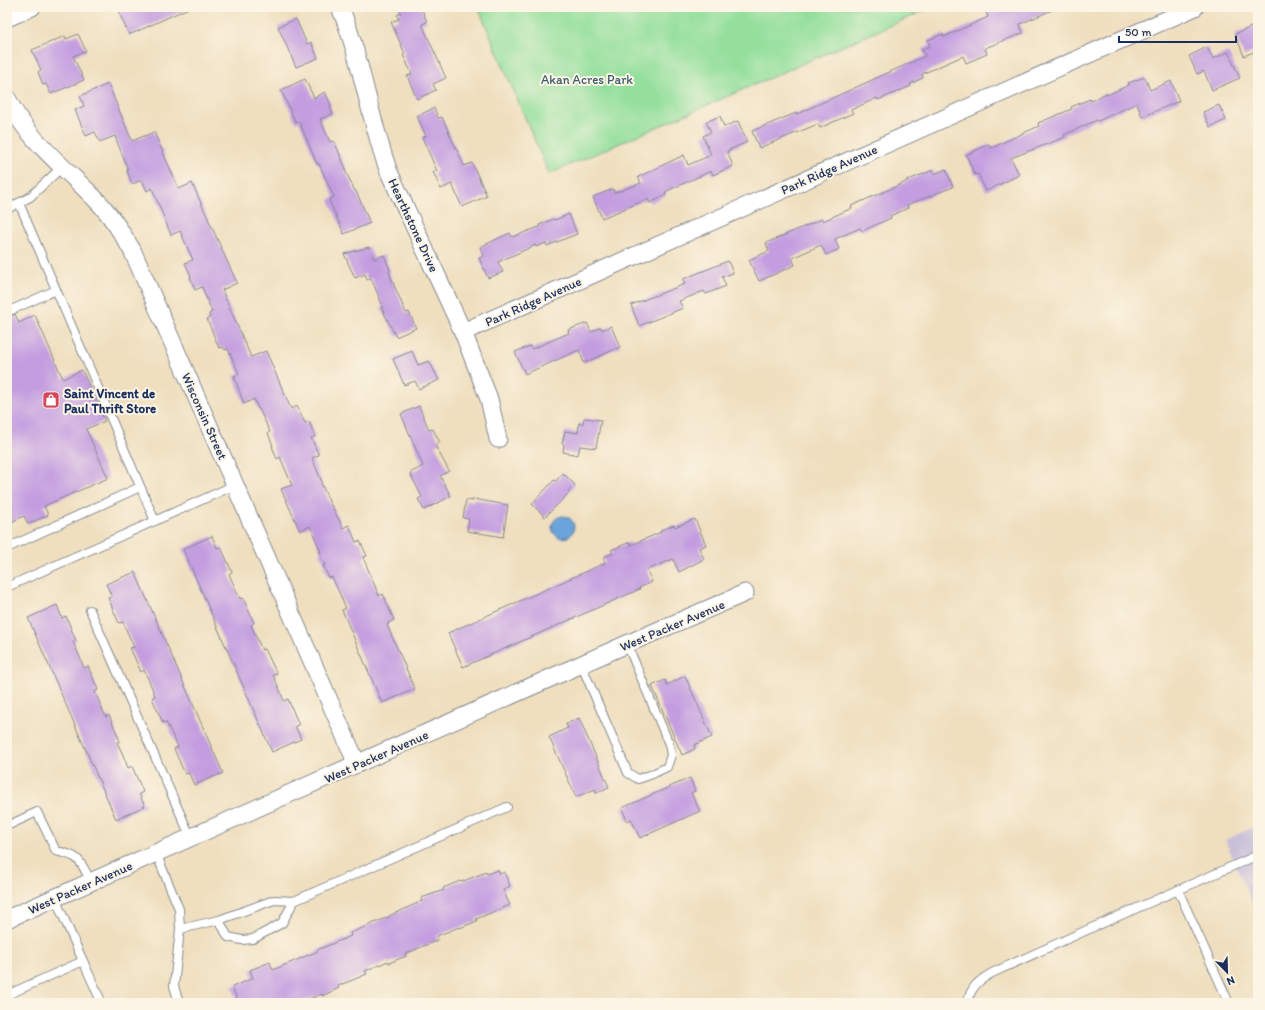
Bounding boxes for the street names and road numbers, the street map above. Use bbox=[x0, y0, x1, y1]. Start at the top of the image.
street label: Park Ridge Avenue bbox=[779, 141, 880, 197]
street label: Hearthstone Drive bbox=[385, 176, 442, 274]
street label: Park Ridge Avenue bbox=[483, 273, 584, 329]
street label: Wisconsin Street bbox=[179, 370, 230, 462]
street label: West Packer Avenue bbox=[618, 597, 727, 654]
street label: West Packer Avenue bbox=[322, 727, 431, 786]
street label: West Packer Avenue bbox=[26, 858, 135, 917]

